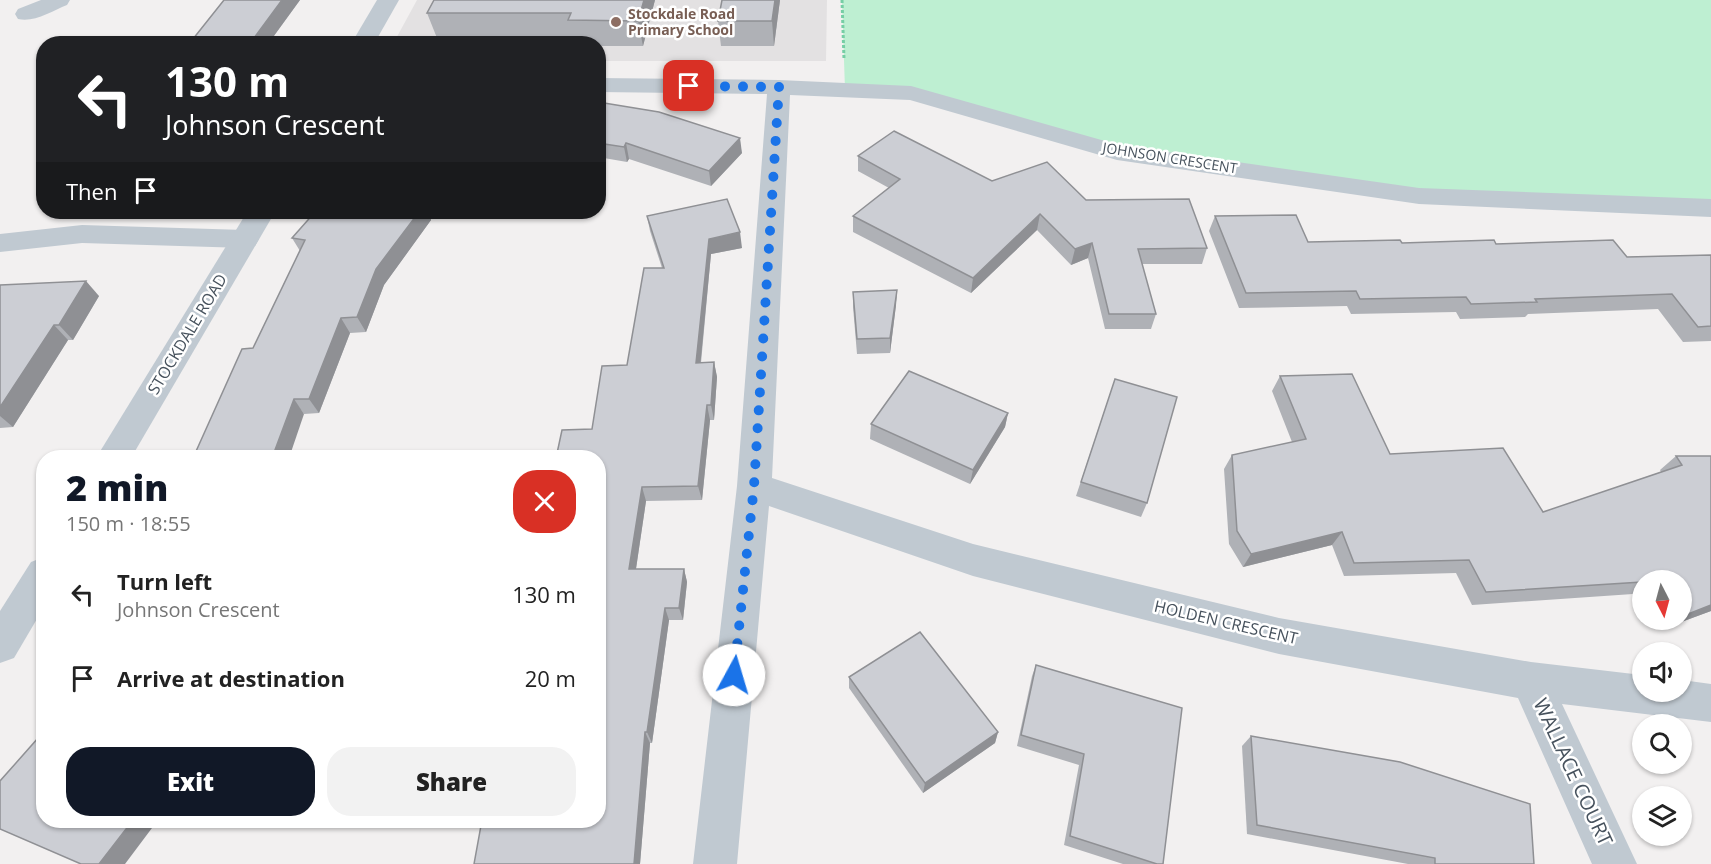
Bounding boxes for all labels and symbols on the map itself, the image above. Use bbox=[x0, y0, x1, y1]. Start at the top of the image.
place label: Stockdale Road Primary School bbox=[628, 4, 735, 39]
marker: Stockdale Road Primary School bbox=[609, 15, 623, 29]
pin bbox=[663, 60, 714, 111]
street label: JOHNSON CRESCENT bbox=[1099, 137, 1239, 178]
street label: STOCKDALE ROAD bbox=[142, 270, 232, 398]
north arrow bbox=[1632, 570, 1692, 630]
street label: HOLDEN CRESCENT bbox=[1152, 595, 1300, 649]
position arrow bbox=[702, 643, 766, 707]
street label: WALLACE COURT bbox=[1527, 694, 1619, 850]

